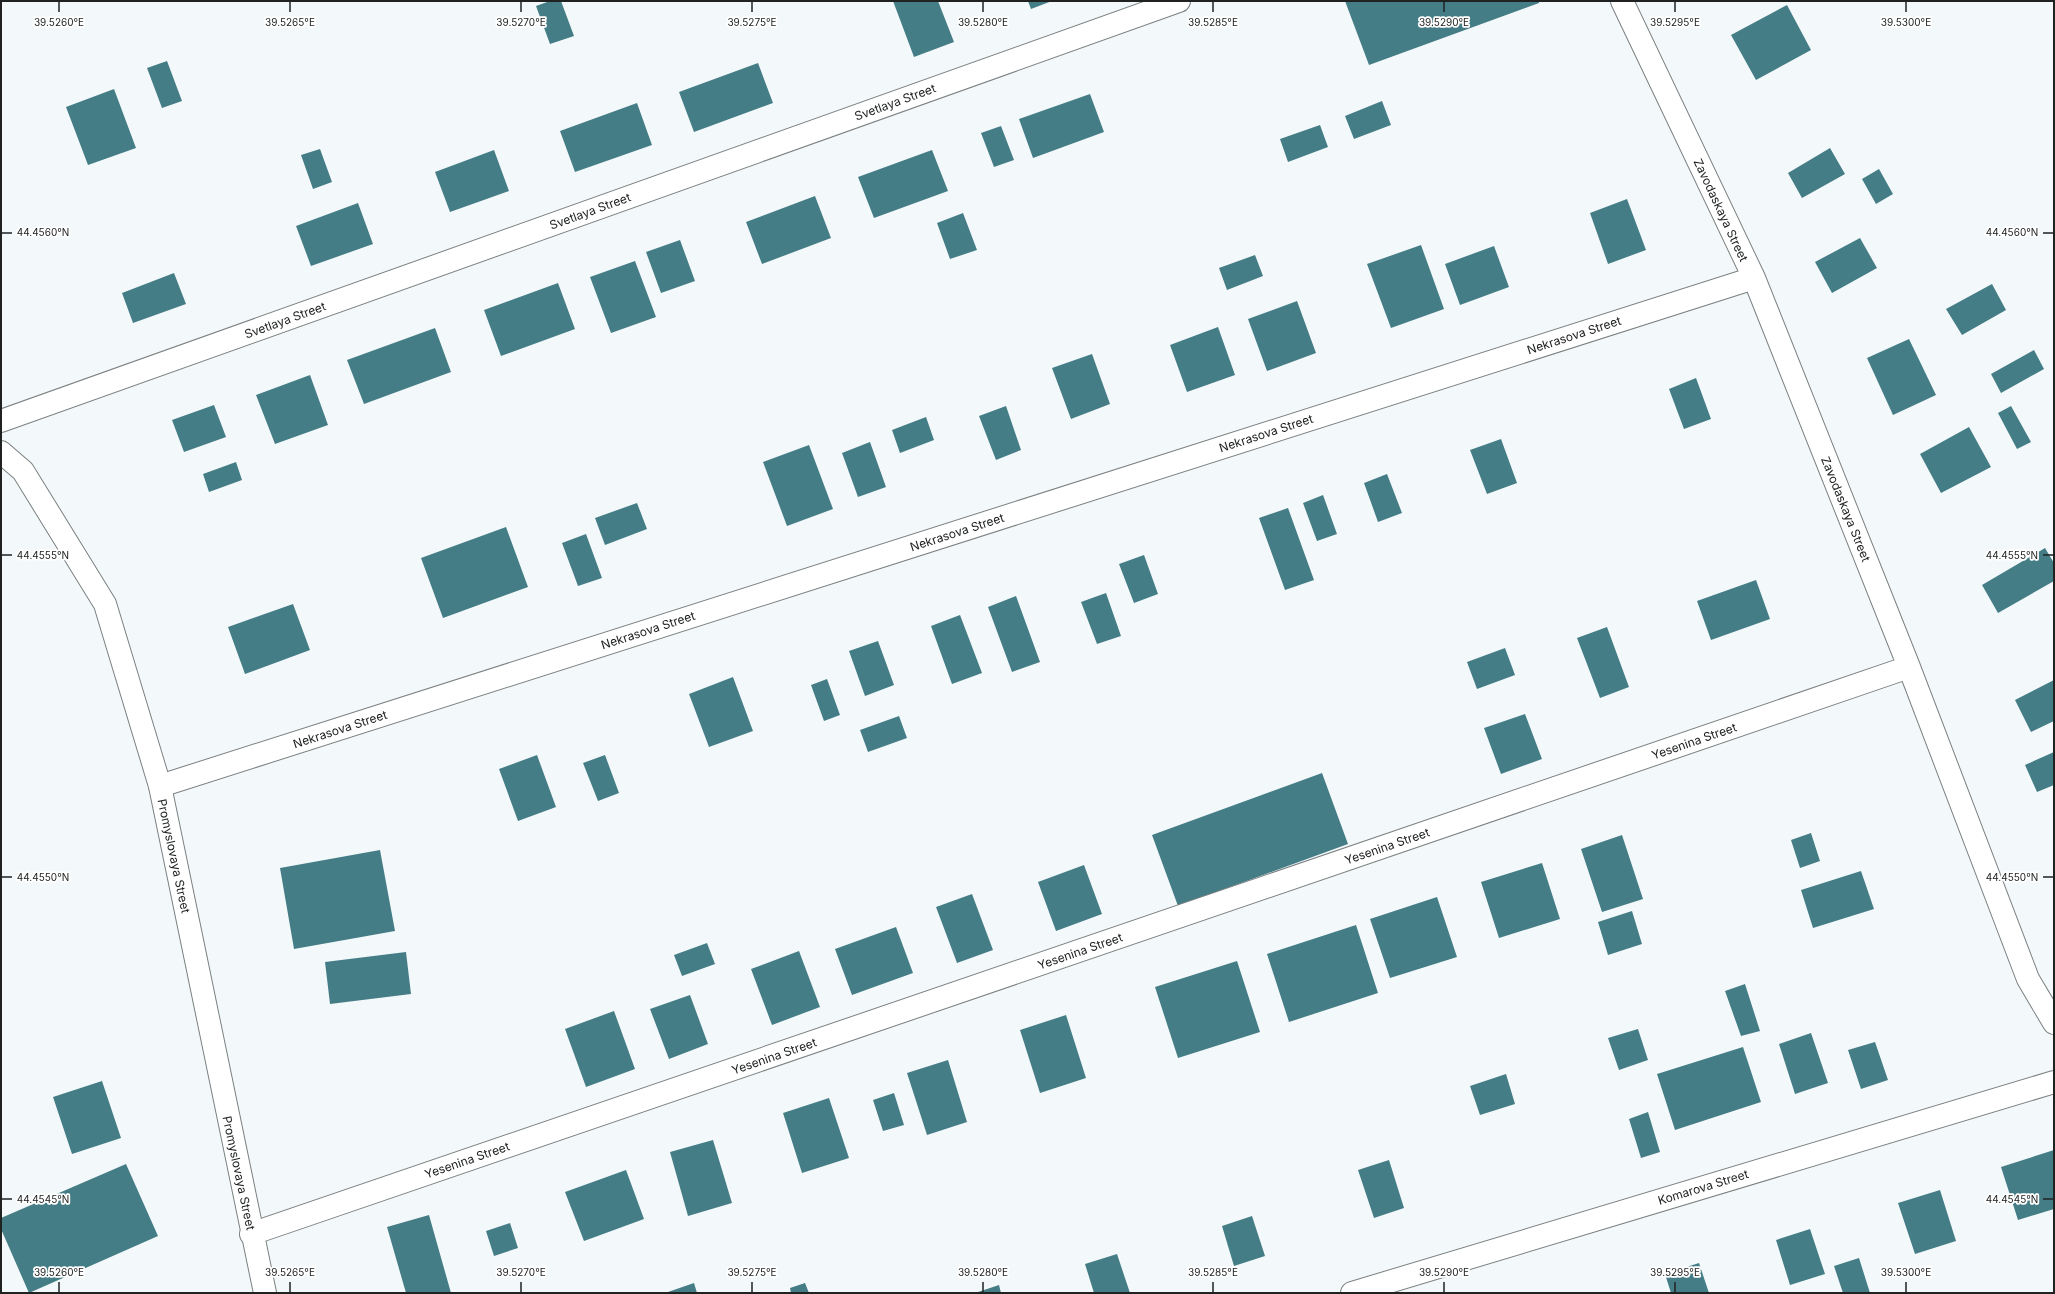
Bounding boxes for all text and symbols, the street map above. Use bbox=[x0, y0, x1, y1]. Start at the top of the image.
text: 39.5260°E bbox=[34, 16, 84, 28]
text: 39.5265°E bbox=[265, 16, 315, 28]
text: 39.5270°E bbox=[496, 16, 546, 28]
text: 39.5275°E bbox=[727, 16, 777, 28]
text: 39.5280°E bbox=[958, 16, 1008, 28]
text: 39.5285°E bbox=[1188, 16, 1238, 28]
text: 39.5290°E bbox=[1419, 16, 1469, 28]
text: 39.5295°E bbox=[1650, 16, 1700, 28]
text: 39.5300°E bbox=[1881, 16, 1931, 28]
street label: Svetlaya Street bbox=[852, 80, 938, 124]
street label: Zavodaskaya Street bbox=[1691, 156, 1752, 264]
street label: Svetlaya Street bbox=[547, 189, 633, 233]
text: 44.4560°N bbox=[17, 226, 69, 238]
text: 44.4560°N bbox=[1986, 226, 2038, 238]
street label: Svetlaya Street bbox=[242, 298, 328, 342]
street label: Nekrasova Street bbox=[1525, 313, 1623, 357]
street label: Nekrasova Street bbox=[1217, 411, 1315, 455]
street label: Zavodaskaya Street bbox=[1818, 454, 1874, 564]
street label: Nekrasova Street bbox=[908, 510, 1006, 554]
text: 44.4555°N bbox=[17, 549, 69, 561]
text: 44.4555°N bbox=[1986, 549, 2038, 561]
street label: Nekrasova Street bbox=[599, 608, 697, 652]
street label: Nekrasova Street bbox=[291, 707, 389, 751]
street label: Yesenina Street bbox=[1650, 719, 1738, 763]
street label: Promyslovaya Street bbox=[155, 798, 193, 915]
street label: Yesenina Street bbox=[1343, 824, 1431, 868]
text: 44.4550°N bbox=[17, 871, 69, 883]
text: 44.4550°N bbox=[1986, 871, 2038, 883]
street label: Yesenina Street bbox=[1036, 929, 1124, 973]
street label: Yesenina Street bbox=[730, 1034, 818, 1078]
street label: Promyslovaya Street bbox=[220, 1115, 258, 1232]
street label: Yesenina Street bbox=[423, 1138, 511, 1182]
street label: Komarova Street bbox=[1656, 1166, 1750, 1208]
text: 44.4545°N bbox=[17, 1193, 69, 1205]
text: 44.4545°N bbox=[1986, 1193, 2038, 1205]
text: 39.5260°E bbox=[34, 1266, 84, 1278]
text: 39.5265°E bbox=[265, 1266, 315, 1278]
text: 39.5270°E bbox=[496, 1266, 546, 1278]
text: 39.5275°E bbox=[727, 1266, 777, 1278]
text: 39.5280°E bbox=[958, 1266, 1008, 1278]
text: 39.5285°E bbox=[1188, 1266, 1238, 1278]
text: 39.5290°E bbox=[1419, 1266, 1469, 1278]
text: 39.5295°E bbox=[1650, 1266, 1700, 1278]
text: 39.5300°E bbox=[1881, 1266, 1931, 1278]

